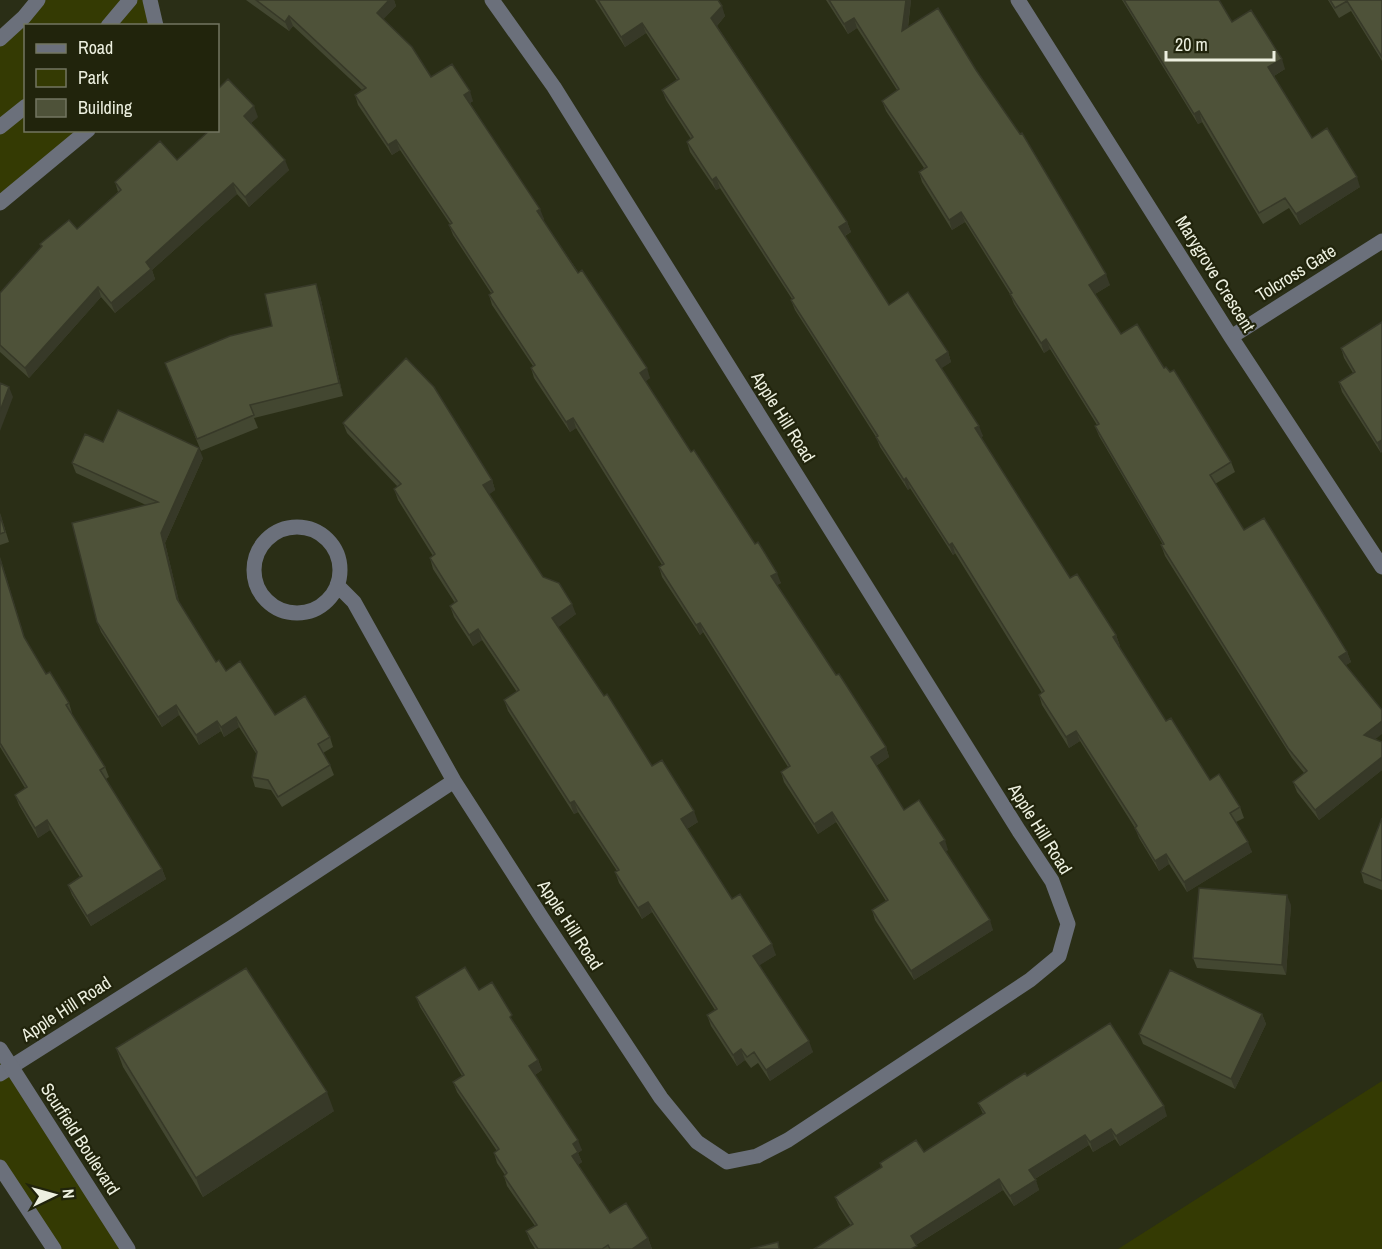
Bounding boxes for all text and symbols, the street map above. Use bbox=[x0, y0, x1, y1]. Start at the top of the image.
legend bbox=[24, 24, 219, 132]
scale bar bbox=[1166, 24, 1274, 62]
text: 20 m bbox=[1175, 32, 1208, 57]
text: Road bbox=[78, 35, 113, 60]
text: Park bbox=[78, 65, 109, 90]
text: Building bbox=[78, 95, 133, 120]
street label: Marygrove Crescent bbox=[1170, 211, 1261, 337]
street label: Tolcross Gate bbox=[1251, 238, 1341, 307]
street label: Apple Hill Road bbox=[745, 366, 821, 467]
street label: Apple Hill Road bbox=[1002, 778, 1078, 879]
street label: Apple Hill Road bbox=[531, 874, 609, 975]
street label: Apple Hill Road bbox=[15, 970, 116, 1048]
street label: Scurfield Boulevard bbox=[35, 1078, 126, 1200]
north arrow bbox=[24, 1165, 84, 1225]
text: N bbox=[58, 1188, 80, 1199]

